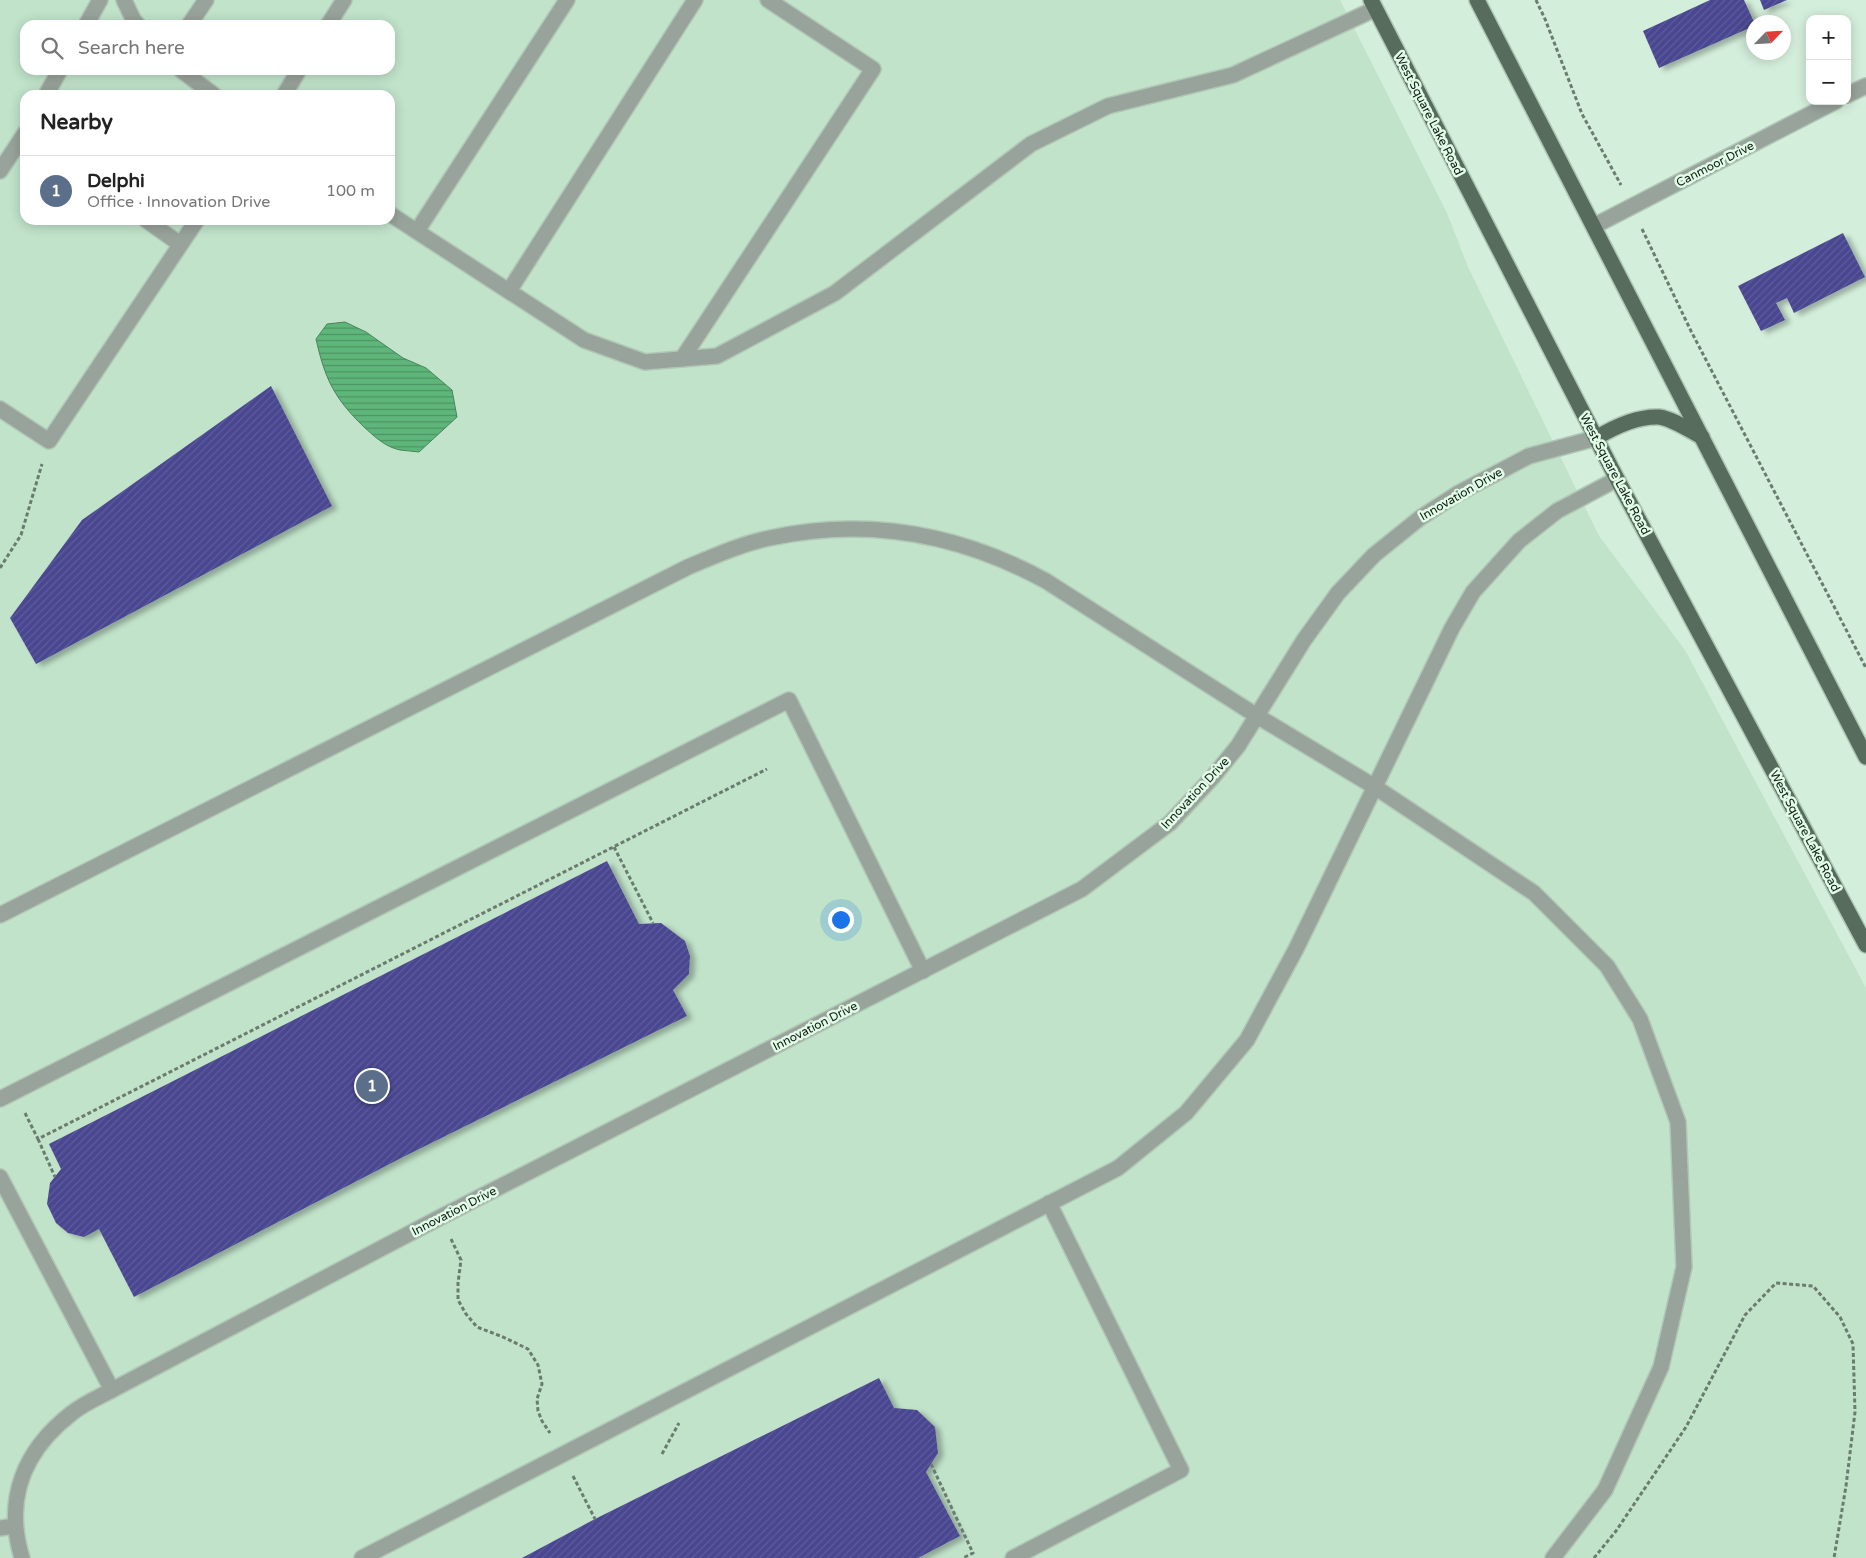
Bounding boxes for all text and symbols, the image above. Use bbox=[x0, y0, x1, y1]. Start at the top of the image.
north arrow bbox=[1746, 15, 1791, 60]
map controls bbox=[1806, 15, 1851, 105]
button: + bbox=[1806, 15, 1851, 60]
search box bbox=[20, 20, 395, 75]
icon: search bbox=[38, 34, 66, 62]
text: Search here bbox=[78, 37, 185, 59]
street label: West Square Lake Road bbox=[1392, 51, 1466, 177]
button: − bbox=[1806, 60, 1851, 105]
text: Nearby bbox=[40, 110, 113, 135]
street label: Canmoor Drive bbox=[1674, 138, 1756, 190]
text: Delphi bbox=[87, 170, 145, 192]
text: 1 bbox=[51, 181, 61, 201]
text: 100 m bbox=[326, 181, 375, 201]
text: Office · Innovation Drive bbox=[87, 192, 270, 212]
street label: West Square Lake Road bbox=[1577, 411, 1653, 537]
street label: Innovation Drive bbox=[1417, 465, 1505, 523]
street label: Innovation Drive bbox=[1158, 754, 1232, 832]
street label: West Square Lake Road bbox=[1767, 768, 1843, 894]
your location bbox=[828, 907, 854, 933]
street label: Innovation Drive bbox=[770, 999, 860, 1053]
pin: 1 bbox=[356, 1067, 388, 1105]
street label: Innovation Drive bbox=[409, 1184, 499, 1238]

